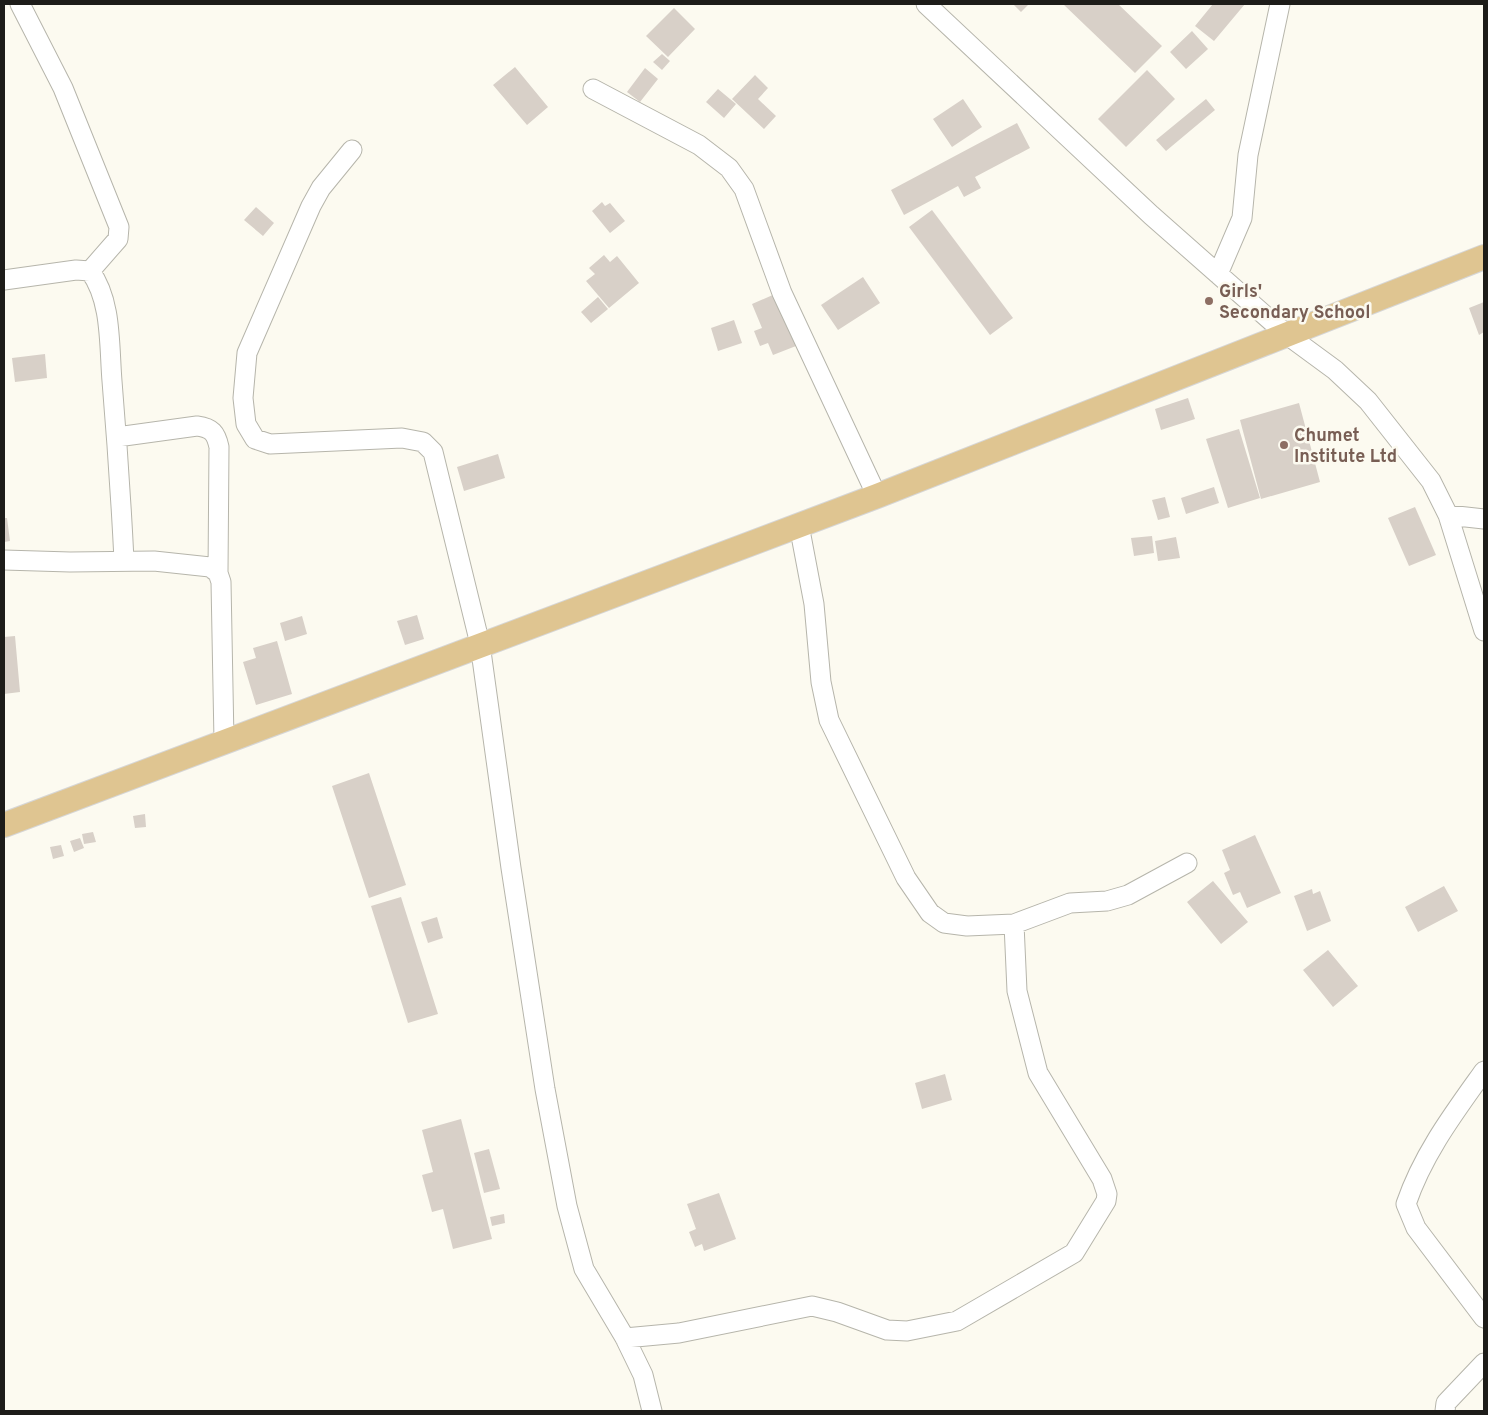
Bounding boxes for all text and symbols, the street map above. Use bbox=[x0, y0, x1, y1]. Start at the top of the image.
place label: Girls' Secondary School bbox=[1219, 281, 1370, 325]
marker: Girls' Secondary School bbox=[1203, 295, 1215, 307]
place label: Chumet Institute Ltd bbox=[1294, 425, 1397, 469]
marker: Chumet Institute Ltd bbox=[1278, 439, 1290, 451]

